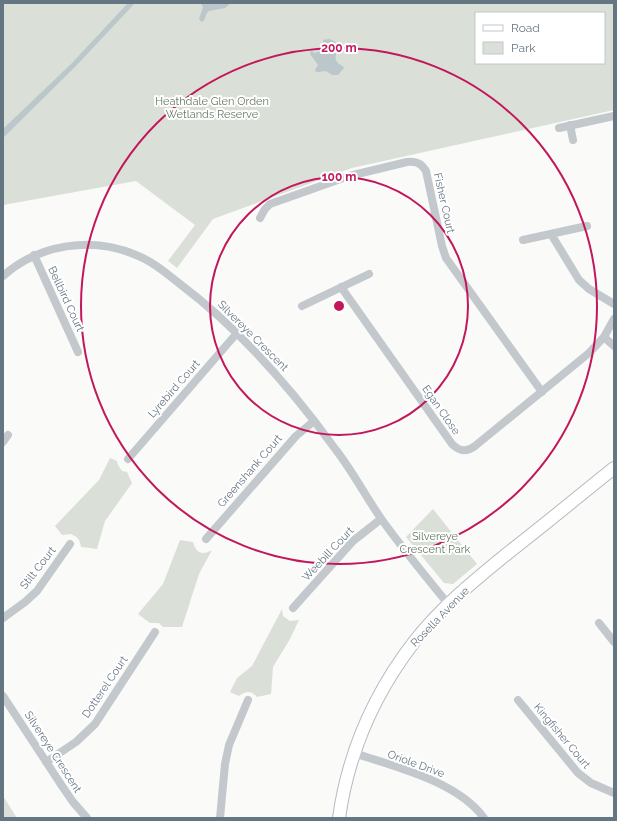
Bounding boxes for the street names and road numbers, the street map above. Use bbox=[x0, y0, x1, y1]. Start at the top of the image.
street label: Fisher Court bbox=[431, 172, 457, 235]
street label: Bellbird Court bbox=[45, 264, 87, 334]
street label: Silvereye Crescent bbox=[215, 298, 291, 374]
street label: Lyrebird Court bbox=[145, 357, 203, 421]
street label: Egan Close bbox=[419, 383, 463, 438]
street label: Greenshank Court bbox=[215, 432, 285, 510]
street label: Weebill Court bbox=[300, 524, 357, 584]
street label: Stilt Court bbox=[17, 544, 59, 592]
street label: Rosella Avenue bbox=[408, 584, 472, 650]
street label: Dotterel Court bbox=[80, 653, 131, 720]
street label: Kingfisher Court bbox=[531, 701, 593, 771]
street label: Silvereye Crescent bbox=[22, 709, 84, 795]
street label: Oriole Drive bbox=[386, 748, 447, 780]

